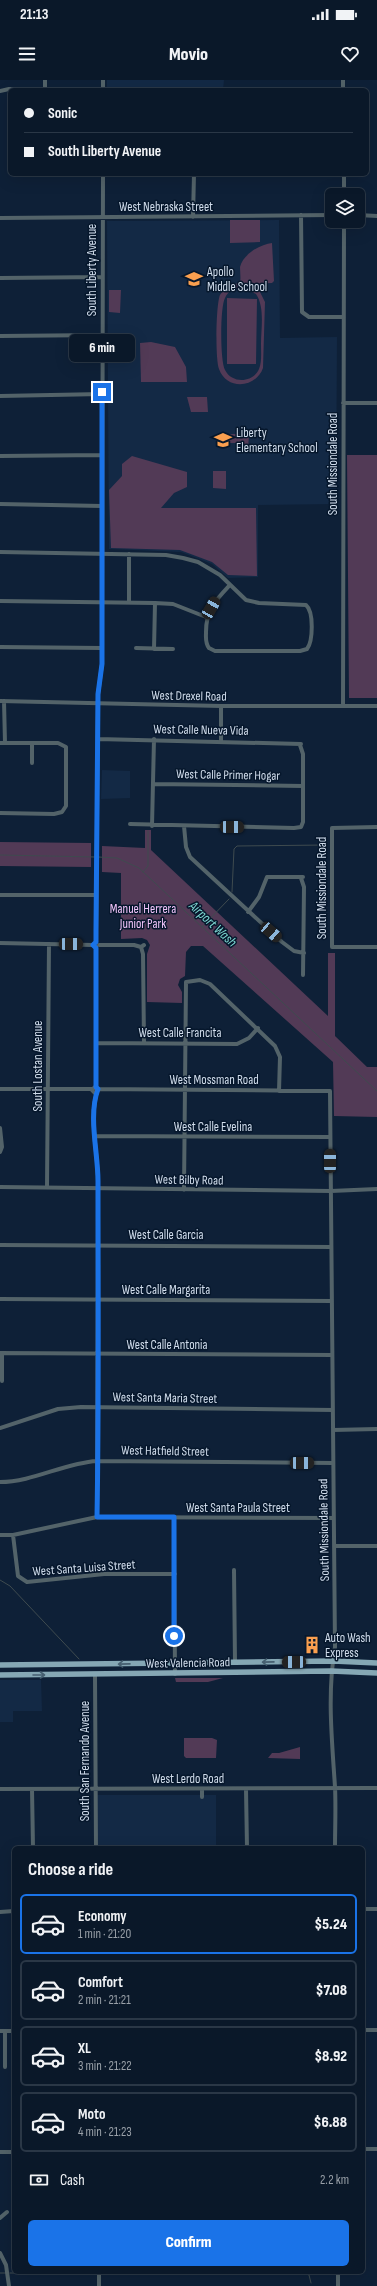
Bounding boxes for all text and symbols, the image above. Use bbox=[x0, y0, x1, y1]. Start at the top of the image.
text: 21:13 bbox=[20, 5, 48, 24]
icon: menu bbox=[16, 43, 38, 65]
icon: heart bbox=[339, 43, 361, 65]
text: Movio bbox=[169, 44, 208, 65]
text: Sonic bbox=[48, 104, 77, 123]
text: South Liberty Avenue bbox=[48, 142, 161, 161]
map controls bbox=[325, 188, 365, 228]
button: layers bbox=[325, 188, 365, 228]
street label: West Nebraska Street bbox=[119, 199, 213, 215]
street label: South Liberty Avenue bbox=[84, 224, 100, 316]
place label: Apollo Middle School bbox=[206, 264, 267, 295]
school or university icon: Apollo Middle School bbox=[184, 269, 204, 289]
callout: 6 min bbox=[69, 334, 135, 362]
text: 6 min bbox=[89, 340, 115, 356]
route end bbox=[93, 383, 111, 401]
street label: South Missiondale Road bbox=[325, 413, 341, 515]
place label: Liberty Elementary School bbox=[236, 425, 318, 456]
school or university icon: Liberty Elementary School bbox=[213, 430, 233, 450]
car bbox=[200, 595, 222, 621]
street label: West Drexel Road bbox=[151, 687, 227, 705]
street label: West Calle Nueva Vida bbox=[153, 721, 249, 739]
street label: West Calle Primer Hogar bbox=[176, 766, 280, 784]
car bbox=[220, 821, 244, 833]
street label: South Missiondale Road bbox=[314, 837, 330, 939]
water label: Airport Wash bbox=[185, 897, 241, 951]
park label: Manuel Herrera Junior Park bbox=[110, 901, 176, 932]
car bbox=[258, 920, 284, 944]
car bbox=[59, 938, 83, 950]
street label: South Lostan Avenue bbox=[30, 1020, 46, 1112]
street label: West Calle Francita bbox=[139, 1025, 221, 1041]
street label: West Mossman Road bbox=[169, 1072, 259, 1088]
street label: West Calle Evelina bbox=[174, 1119, 252, 1135]
car bbox=[324, 1149, 336, 1173]
street label: West Bilby Road bbox=[154, 1171, 224, 1189]
street label: West Calle Garcia bbox=[129, 1227, 203, 1243]
street label: West Calle Margarita bbox=[122, 1282, 210, 1298]
street label: West Calle Antonia bbox=[126, 1337, 208, 1353]
street label: West Santa Maria Street bbox=[112, 1389, 218, 1407]
street label: West Hatfield Street bbox=[121, 1442, 209, 1460]
car bbox=[290, 1457, 314, 1469]
street label: South Missiondale Road bbox=[315, 1479, 333, 1581]
street label: West Santa Paula Street bbox=[186, 1500, 290, 1516]
street label: West Santa Luisa Street bbox=[32, 1556, 136, 1580]
route start bbox=[165, 1627, 183, 1645]
place label: Auto Wash Express bbox=[324, 1630, 371, 1661]
building icon: Auto Wash Express bbox=[302, 1635, 322, 1655]
street label: West Valencia Road bbox=[146, 1654, 230, 1672]
car bbox=[282, 1656, 306, 1668]
one-way arrow bbox=[262, 1658, 275, 1666]
one-way arrow bbox=[118, 1660, 131, 1668]
one-way arrow bbox=[32, 1671, 45, 1679]
street label: South San Fernando Avenue bbox=[77, 1701, 93, 1821]
street label: West Lerdo Road bbox=[152, 1771, 224, 1787]
text: Choose a ride bbox=[28, 1859, 113, 1880]
icon: car bbox=[30, 1906, 66, 1942]
text: Economy bbox=[78, 1907, 127, 1926]
text: $5.24 bbox=[315, 1915, 347, 1934]
text: 1 min · 21:20 bbox=[78, 1926, 131, 1942]
icon: car bbox=[30, 1972, 66, 2008]
text: Comfort bbox=[78, 1973, 123, 1992]
text: $7.08 bbox=[316, 1981, 347, 2000]
text: 2 min · 21:21 bbox=[78, 1992, 131, 2008]
icon: car bbox=[30, 2038, 66, 2074]
text: XL bbox=[78, 2039, 91, 2058]
text: $8.92 bbox=[314, 2047, 347, 2066]
text: 3 min · 21:22 bbox=[78, 2058, 132, 2074]
icon: car bbox=[30, 2104, 66, 2140]
text: Moto bbox=[78, 2105, 105, 2124]
text: $6.88 bbox=[314, 2113, 347, 2132]
text: 4 min · 21:23 bbox=[78, 2124, 132, 2140]
icon: cash bbox=[28, 2169, 50, 2191]
text: Cash bbox=[60, 2171, 85, 2190]
text: 2.2 km bbox=[320, 2172, 349, 2188]
button: Confirm bbox=[28, 2220, 349, 2266]

